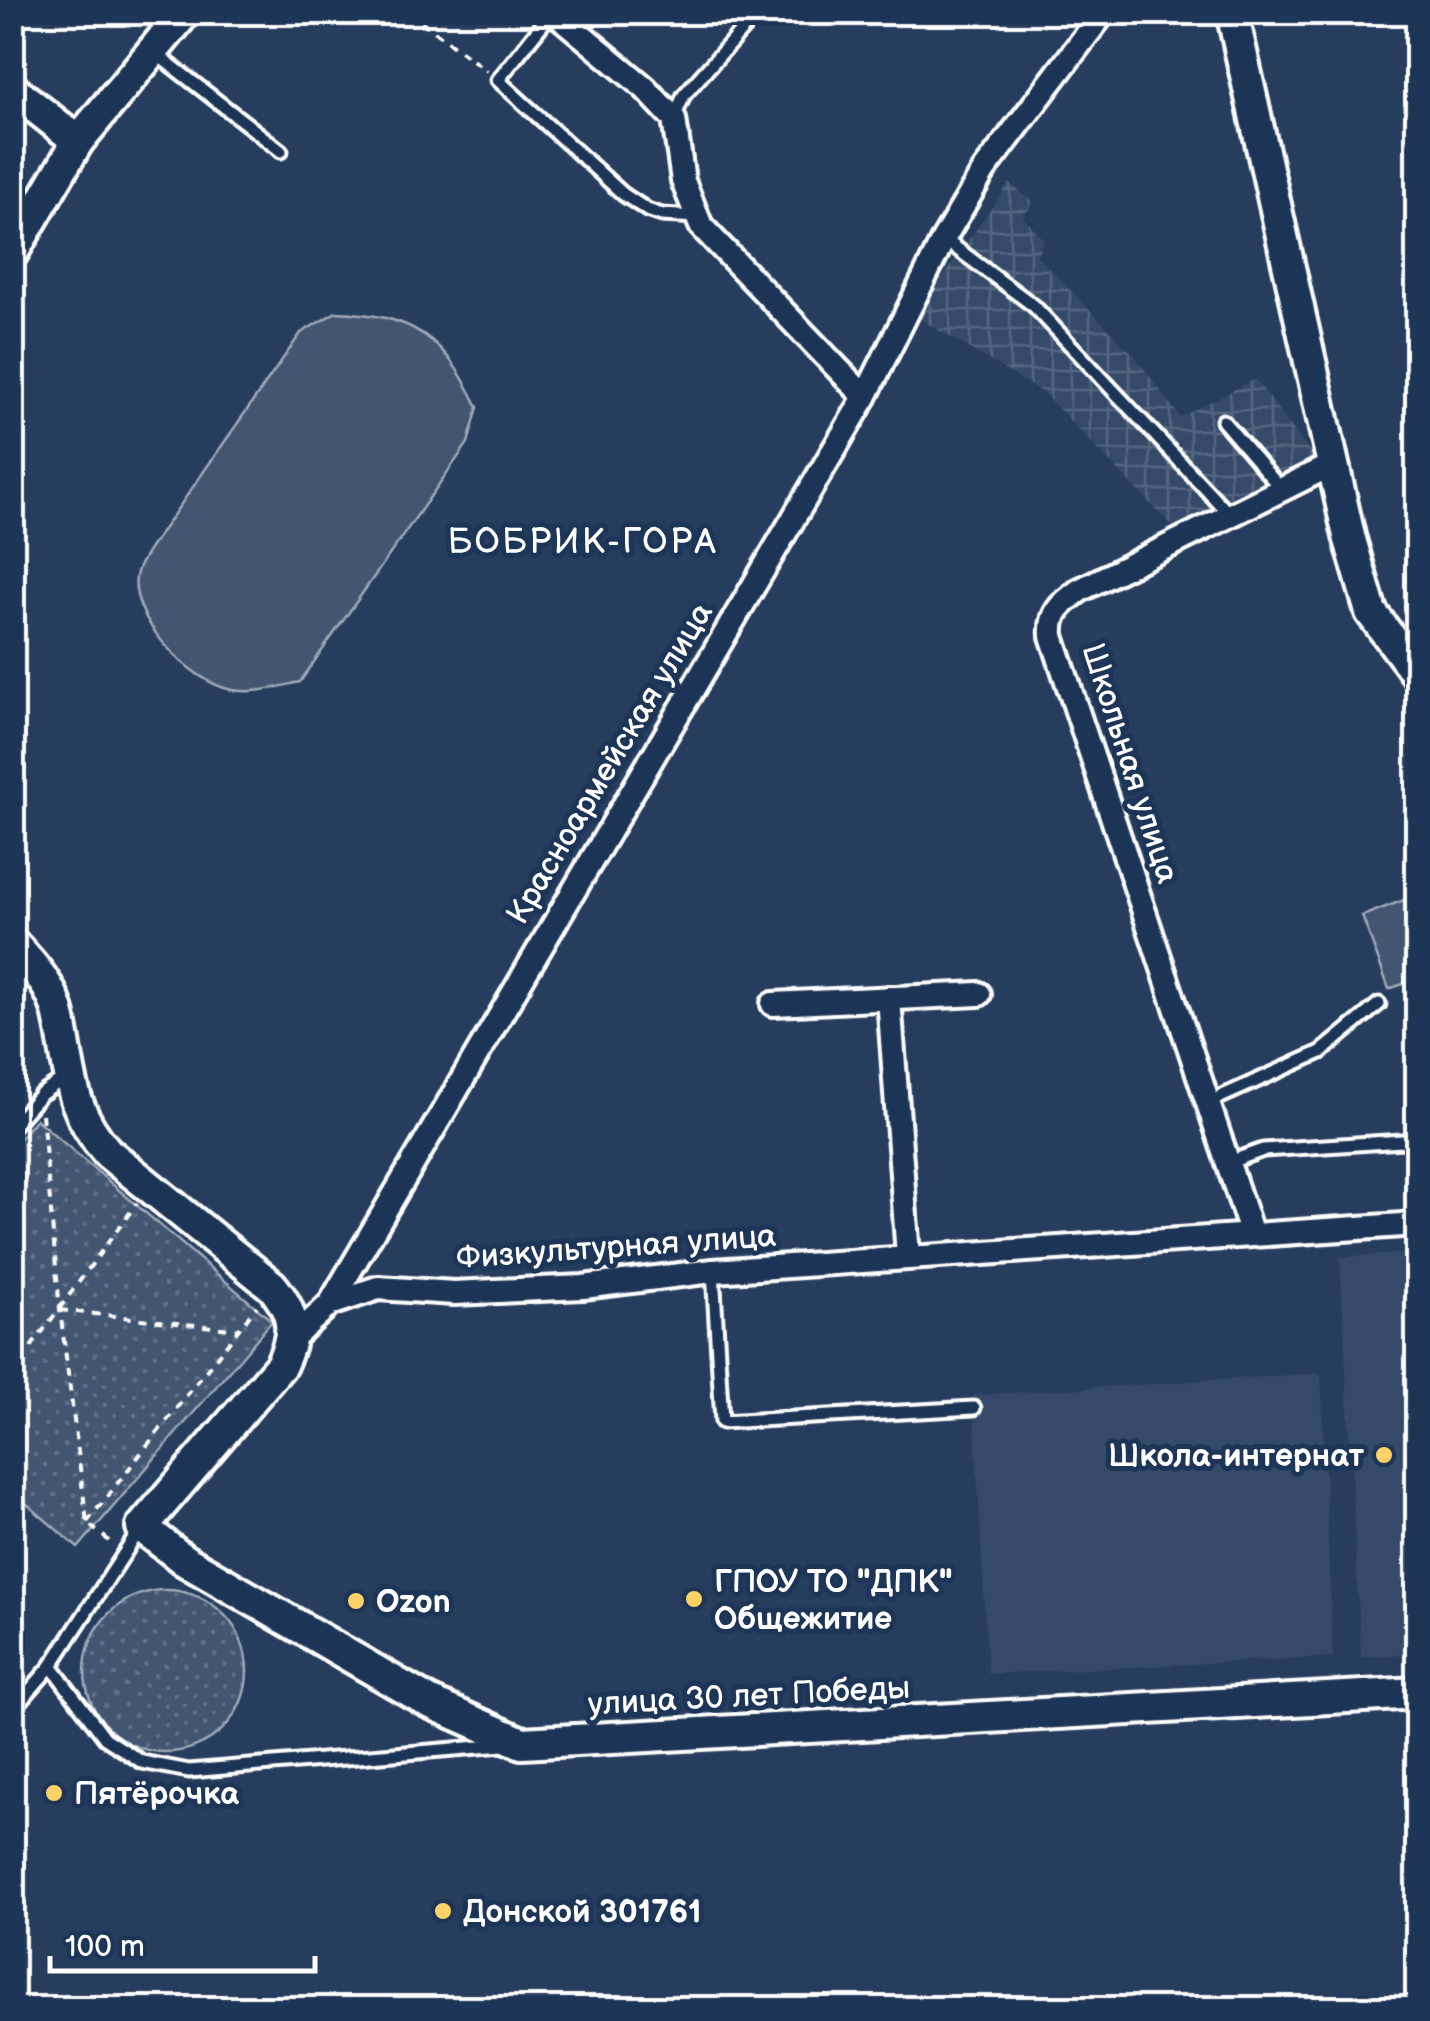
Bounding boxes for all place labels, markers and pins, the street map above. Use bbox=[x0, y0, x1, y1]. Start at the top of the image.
place label: Школа-интернат bbox=[1108, 1437, 1365, 1476]
marker: Школа-интернат bbox=[1373, 1444, 1395, 1466]
place label: ГПОУ ТО "ДПК" Общежитие bbox=[714, 1563, 953, 1639]
place label: Ozon bbox=[376, 1583, 451, 1622]
marker: ГПОУ ТО "ДПК" Общежитие bbox=[683, 1588, 705, 1610]
marker: Ozon bbox=[345, 1590, 367, 1612]
place label: Пятёрочка bbox=[74, 1775, 239, 1814]
marker: Пятёрочка bbox=[43, 1782, 65, 1804]
place label: Донской 301761 bbox=[463, 1893, 702, 1932]
marker: Донской 301761 bbox=[432, 1900, 454, 1922]

